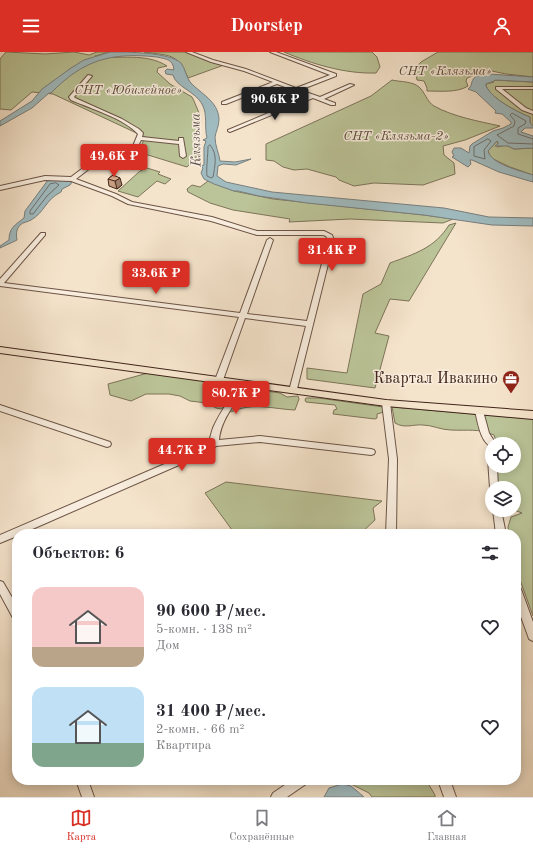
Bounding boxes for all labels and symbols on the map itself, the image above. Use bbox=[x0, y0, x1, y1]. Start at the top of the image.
park label: СНТ «Клязьма» bbox=[398, 65, 492, 78]
park label: СНТ «Юбилейное» bbox=[74, 84, 182, 97]
pin: 90.6K ₽ bbox=[238, 87, 312, 121]
water label: Клязьма bbox=[189, 112, 203, 168]
park label: СНТ «Клязьма-2» bbox=[343, 130, 449, 143]
pin: 49.6K ₽ bbox=[77, 144, 151, 178]
pin: 31.4K ₽ bbox=[295, 238, 369, 272]
pin: 33.6K ₽ bbox=[119, 261, 193, 295]
office icon: Квартал Ивакино bbox=[501, 369, 521, 394]
place label: Квартал Ивакино bbox=[373, 371, 498, 387]
pin: 80.7K ₽ bbox=[199, 381, 273, 415]
pin: 44.7K ₽ bbox=[145, 438, 219, 472]

